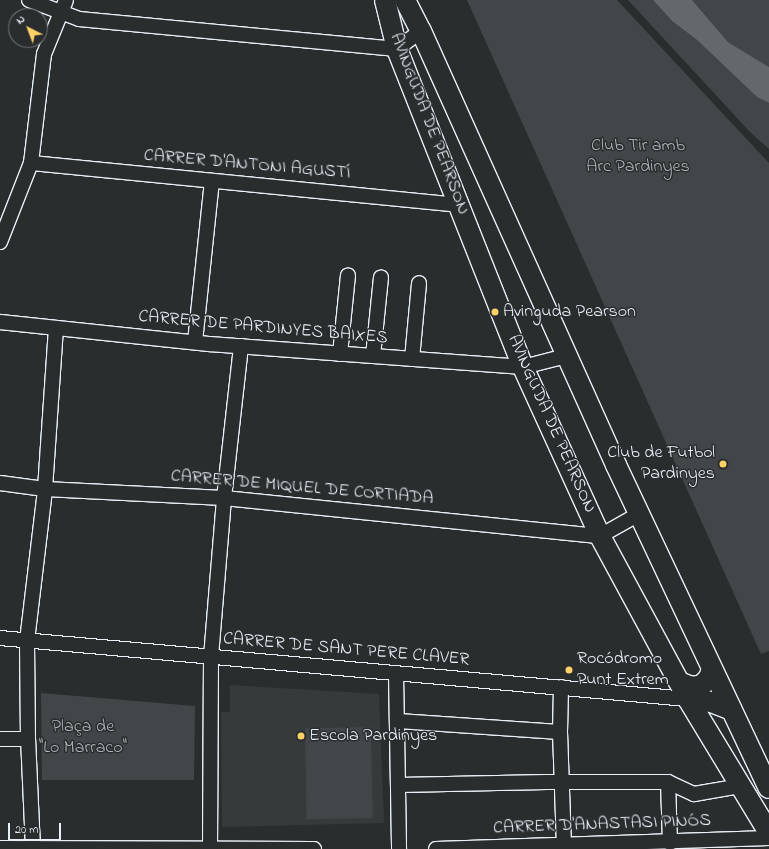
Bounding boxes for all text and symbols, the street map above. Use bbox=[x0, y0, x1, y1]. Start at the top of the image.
north arrow bbox=[8, 8, 48, 48]
text: N bbox=[13, 11, 29, 28]
street label: AVINGUDA DE PEARSON bbox=[384, 30, 474, 218]
park label: Club Tir amb Arc Pardinyes bbox=[586, 136, 690, 178]
street label: CARRER D'ANTONI AGUSTÍ bbox=[143, 145, 351, 185]
place label: Avinguda Pearson bbox=[503, 301, 636, 323]
street label: CARRER DE PARDINYES BAIXES bbox=[137, 306, 389, 350]
marker: Avinguda Pearson bbox=[490, 307, 500, 317]
street label: AVINGUDA DE PEARSON bbox=[502, 332, 600, 516]
place label: Club de Futbol Pardinyes bbox=[607, 443, 715, 486]
marker: Club de Futbol Pardinyes bbox=[718, 459, 728, 469]
street label: CARRER DE MIQUEL DE CORTIADA bbox=[170, 466, 434, 510]
street label: CARRER DE SANT PERE CLAVER bbox=[222, 628, 470, 672]
place label: Rocódromo Punt Extrem bbox=[577, 649, 669, 692]
marker: Rocódromo Punt Extrem bbox=[564, 665, 574, 675]
park label: Plaça de "Lo Marraco" bbox=[39, 717, 127, 760]
place label: Escola Pardinyes bbox=[309, 725, 437, 747]
marker: Escola Pardinyes bbox=[296, 731, 306, 741]
street label: CARRER D'ANASTASI PINÓS bbox=[493, 810, 711, 840]
scale bar bbox=[10, 815, 63, 841]
text: 20 m bbox=[15, 821, 38, 839]

